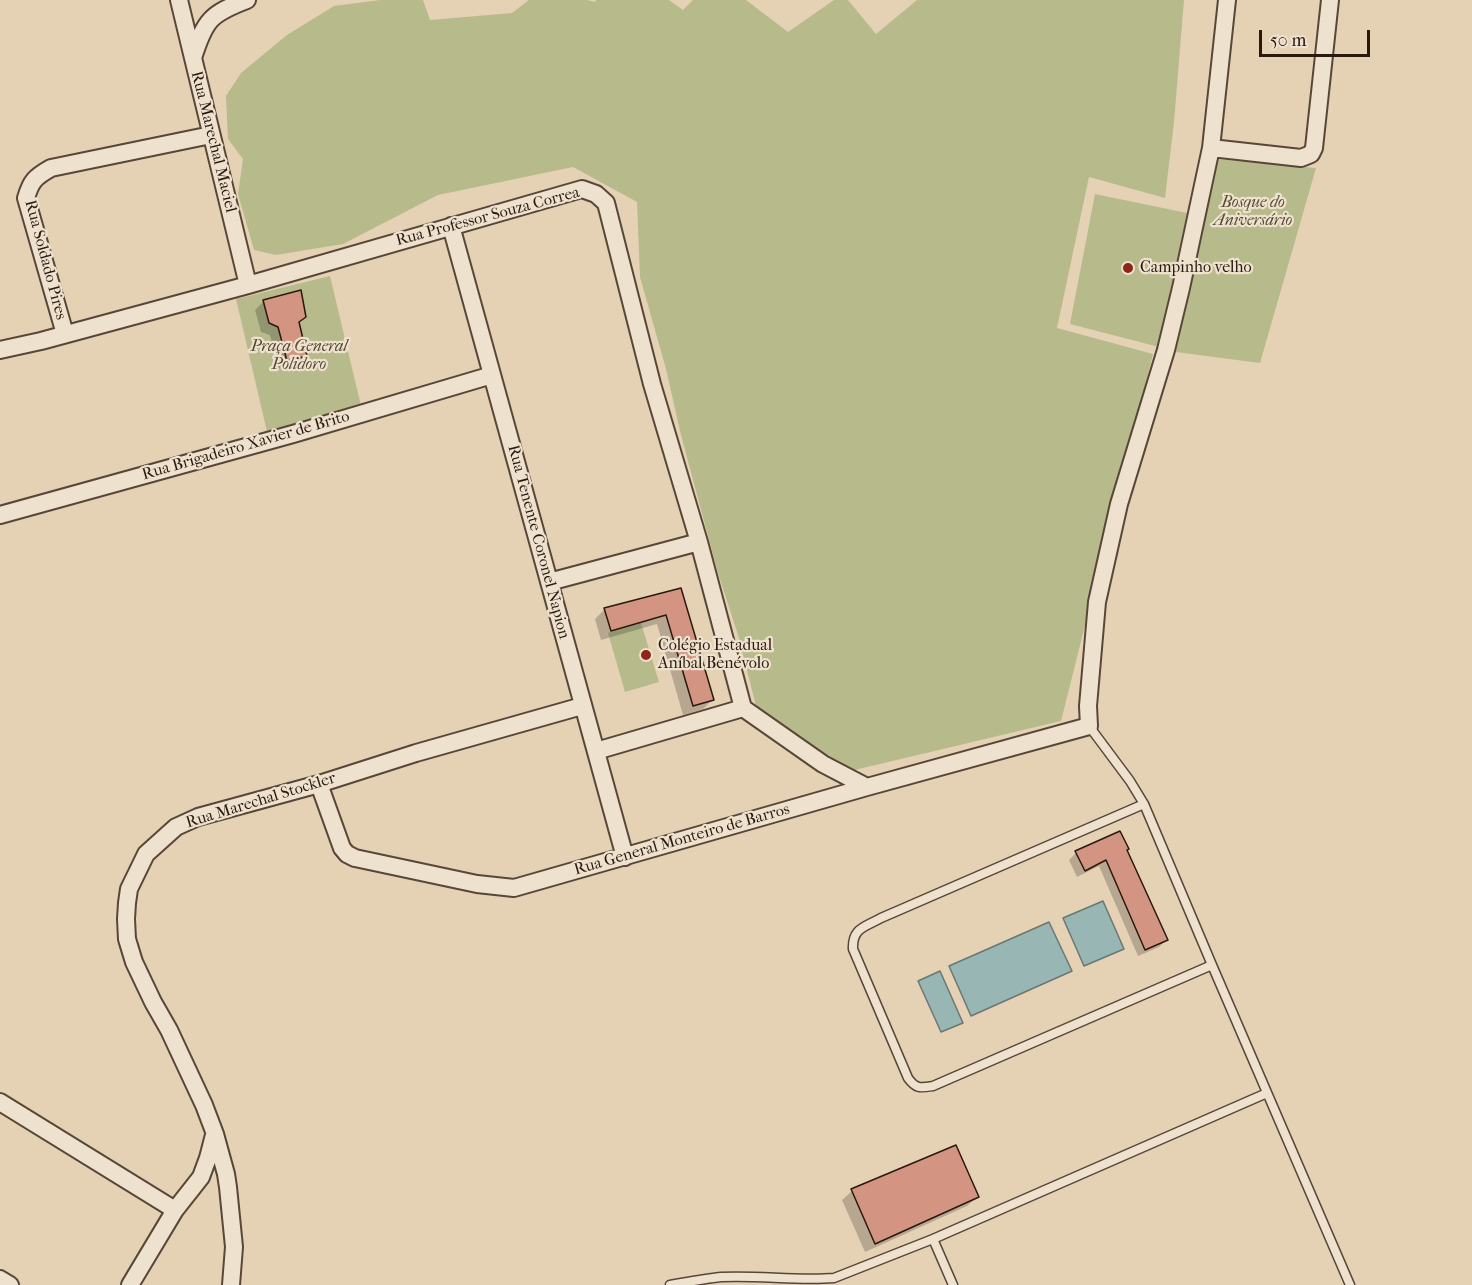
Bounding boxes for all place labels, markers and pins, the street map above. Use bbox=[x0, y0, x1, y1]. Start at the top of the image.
place label: Campinho velho bbox=[1140, 258, 1252, 278]
marker: Campinho velho bbox=[1121, 261, 1135, 275]
place label: Colégio Estadual Aníbal Benévolo bbox=[658, 636, 772, 674]
marker: Colégio Estadual Aníbal Benévolo bbox=[639, 648, 653, 662]

